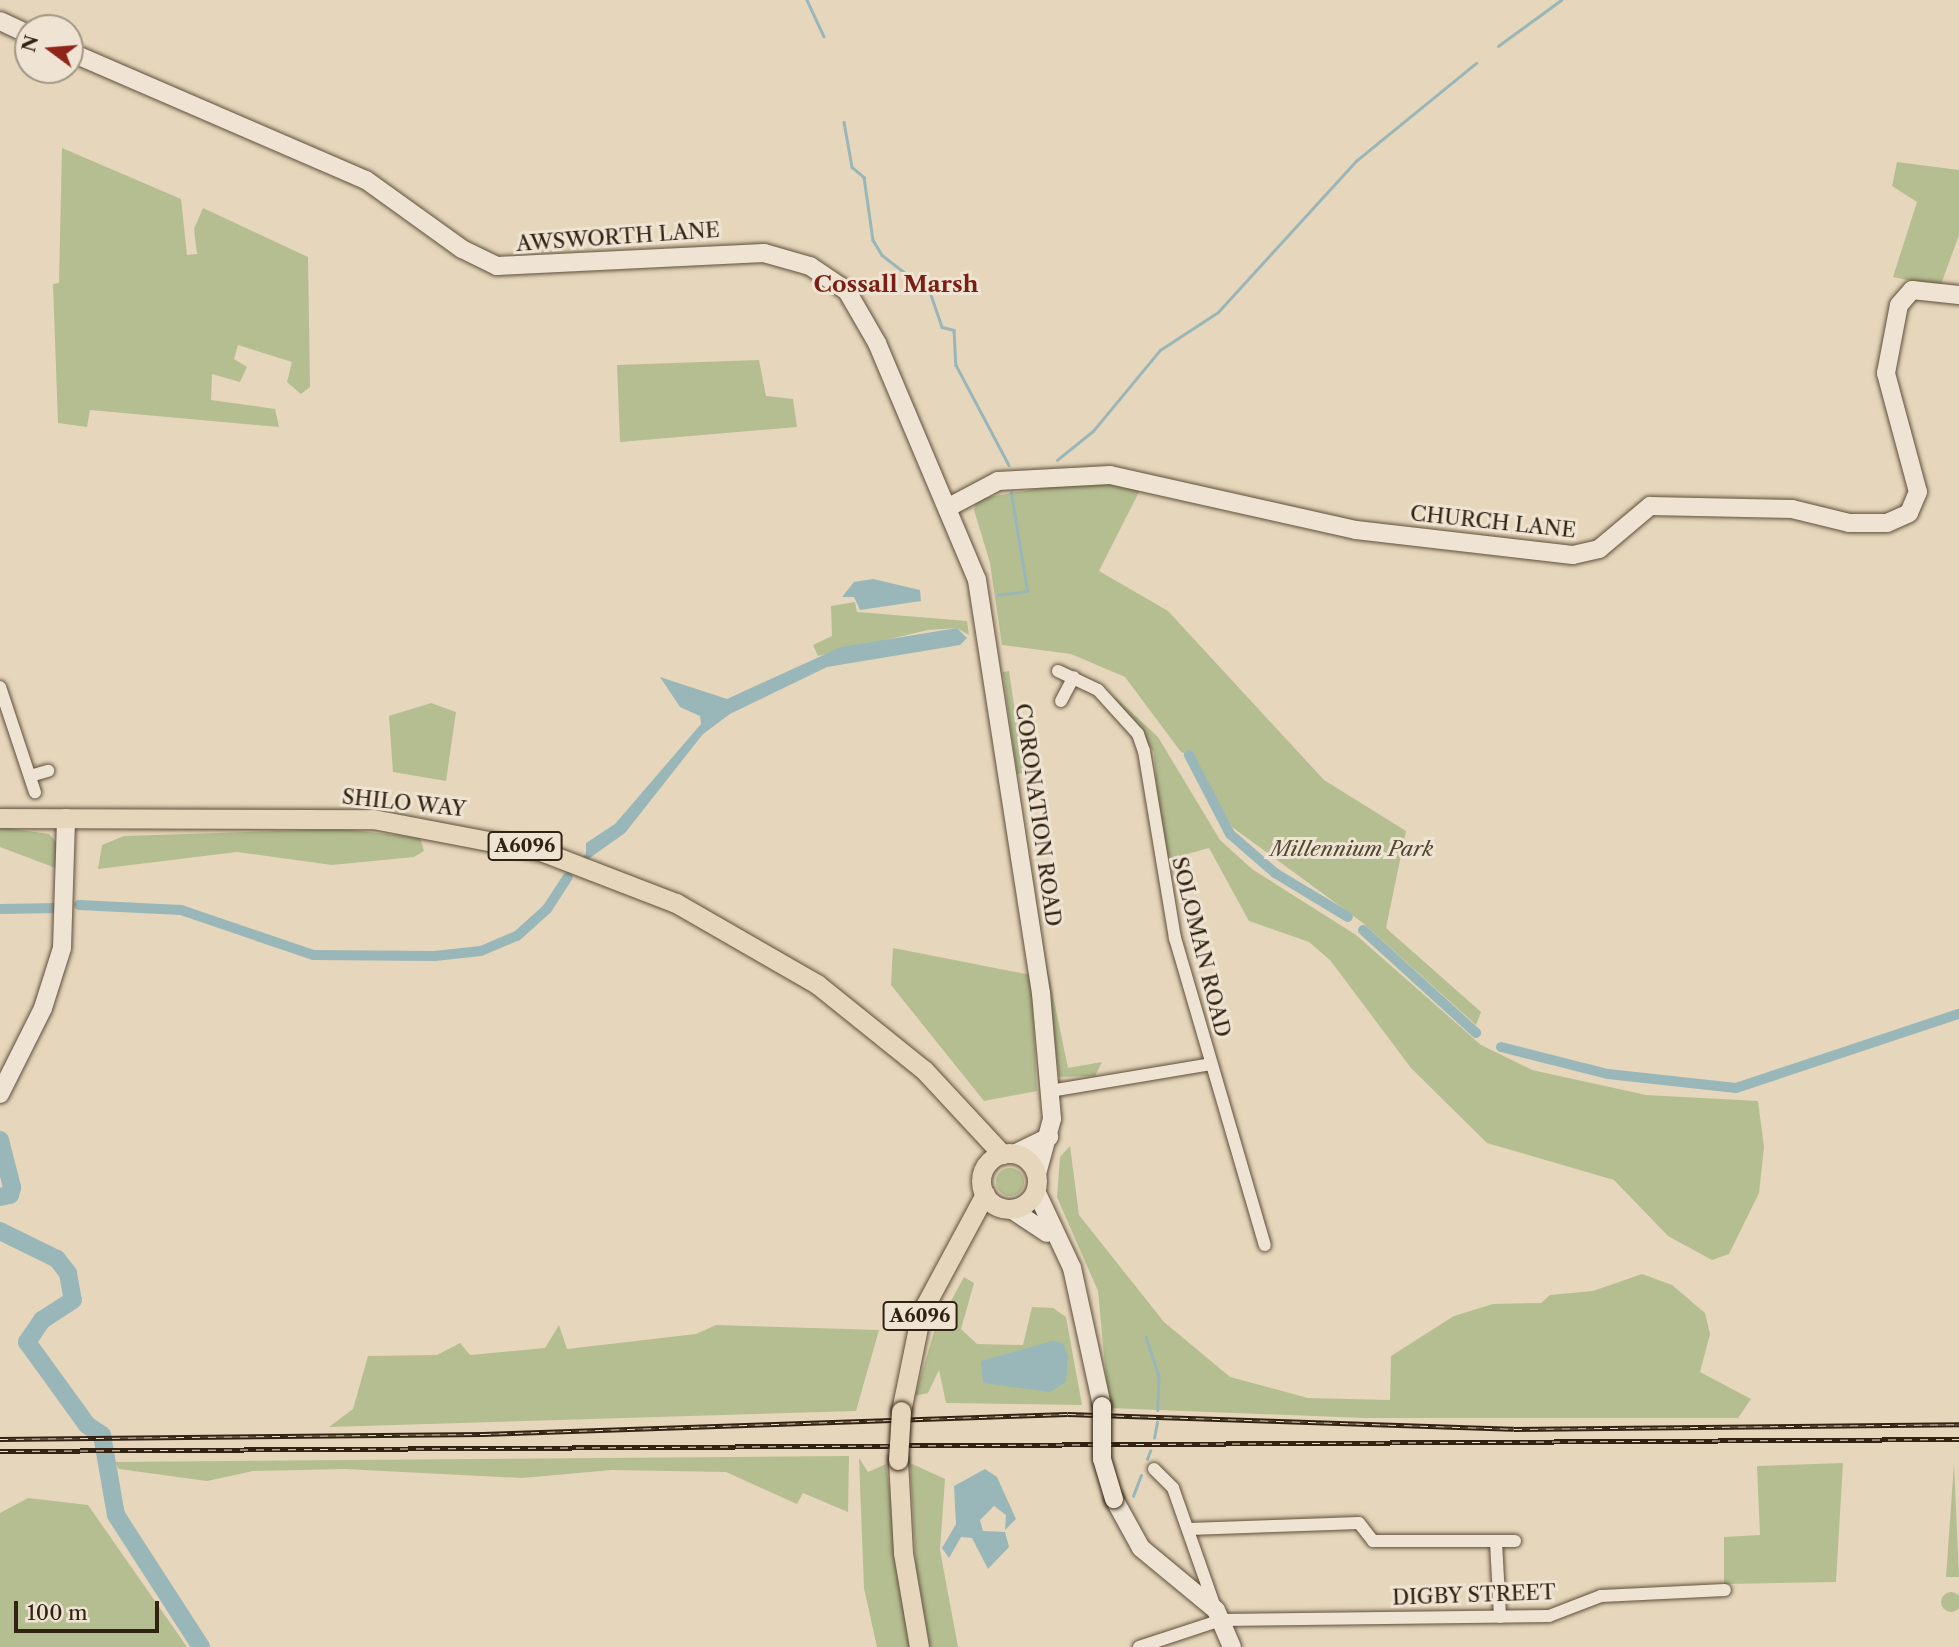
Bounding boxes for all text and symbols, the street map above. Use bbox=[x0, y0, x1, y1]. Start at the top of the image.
north arrow bbox=[14, 14, 84, 84]
text: N bbox=[17, 33, 44, 55]
street label: AWSWORTH LANE bbox=[515, 217, 721, 257]
district label: Cossall Marsh bbox=[813, 270, 979, 298]
street label: CHURCH LANE bbox=[1409, 501, 1577, 543]
street label: CORONATION ROAD bbox=[1010, 702, 1066, 928]
street label: SHILO WAY bbox=[340, 784, 468, 822]
road number: A6096 bbox=[486, 831, 564, 862]
park label: Millennium Park bbox=[1271, 836, 1433, 862]
street label: SOLOMAN ROAD bbox=[1166, 854, 1236, 1040]
road number: A6096 bbox=[881, 1300, 958, 1332]
street label: DIGBY STREET bbox=[1391, 1580, 1557, 1610]
scale bar bbox=[18, 1588, 163, 1632]
text: 100 m bbox=[27, 1600, 88, 1625]

